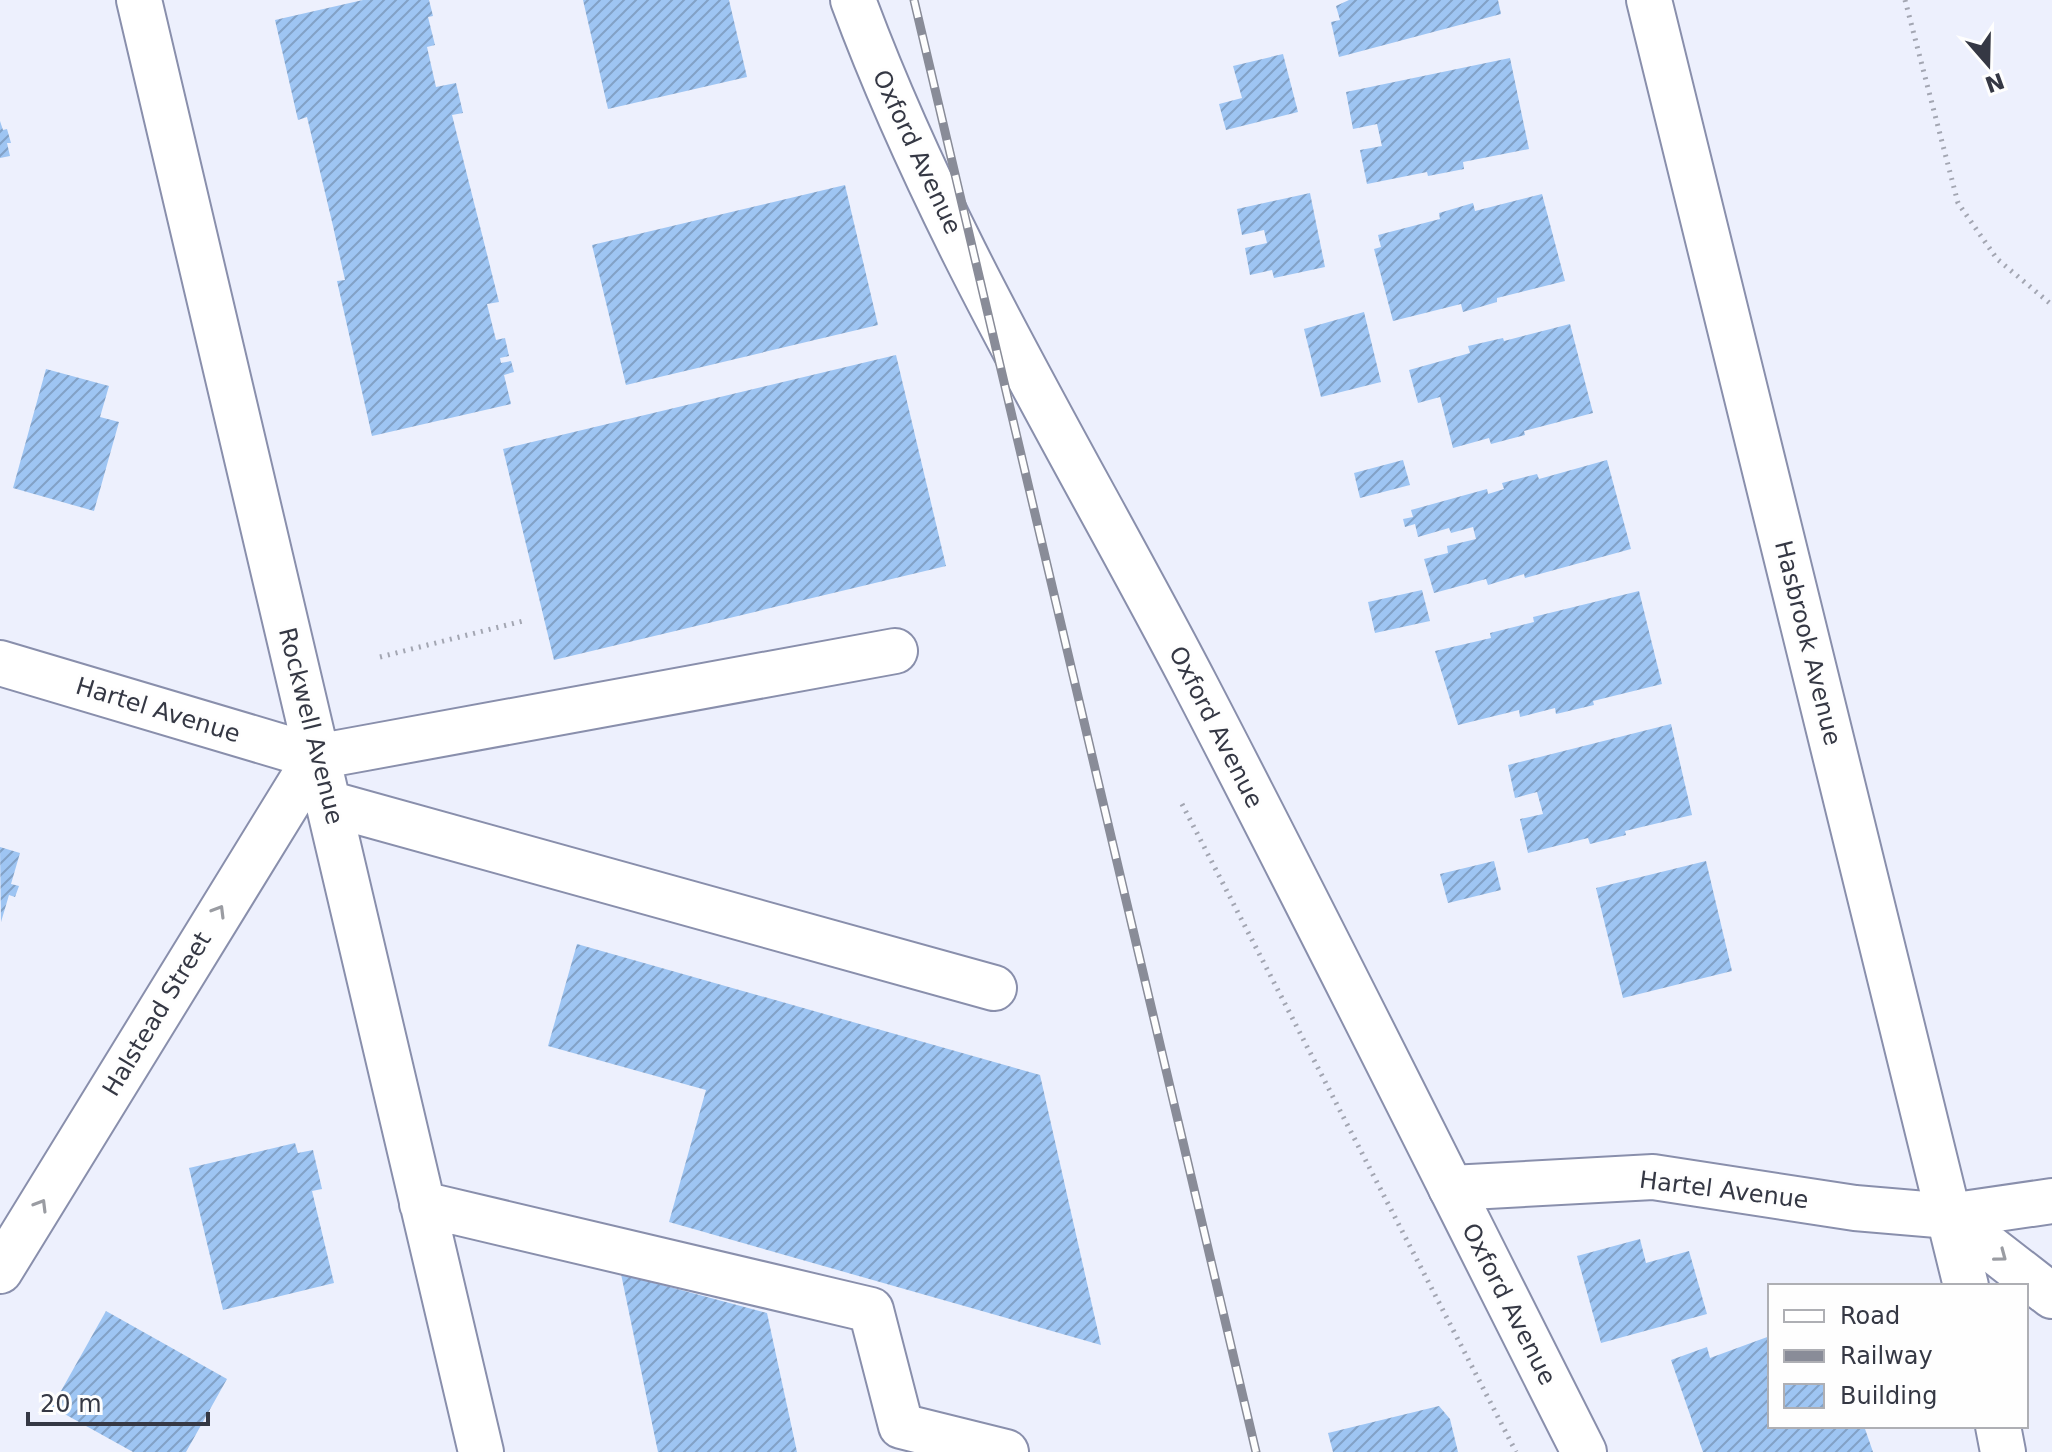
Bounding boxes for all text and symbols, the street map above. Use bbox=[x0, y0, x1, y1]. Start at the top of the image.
north arrow bbox=[1948, 24, 2028, 104]
street label: Oxford Avenue bbox=[867, 66, 967, 238]
text: N bbox=[1982, 67, 2008, 97]
street label: Hasbrook Avenue bbox=[1769, 538, 1847, 748]
street label: Rockwell Avenue bbox=[273, 625, 349, 827]
street label: Oxford Avenue bbox=[1163, 641, 1269, 813]
street label: Hartel Avenue bbox=[72, 672, 244, 748]
one-way arrow bbox=[210, 905, 225, 920]
street label: Halstead Street bbox=[97, 927, 217, 1101]
street label: Hartel Avenue bbox=[1638, 1166, 1810, 1214]
one-way arrow bbox=[31, 1199, 46, 1214]
street label: Oxford Avenue bbox=[1456, 1218, 1562, 1390]
one-way arrow bbox=[1992, 1246, 2006, 1260]
legend bbox=[1768, 1284, 2028, 1428]
text: Road bbox=[1840, 1302, 1900, 1330]
text: Railway bbox=[1840, 1342, 1933, 1370]
scale bar bbox=[28, 1376, 208, 1426]
text: Building bbox=[1840, 1382, 1937, 1410]
text: 20 m bbox=[40, 1390, 102, 1418]

